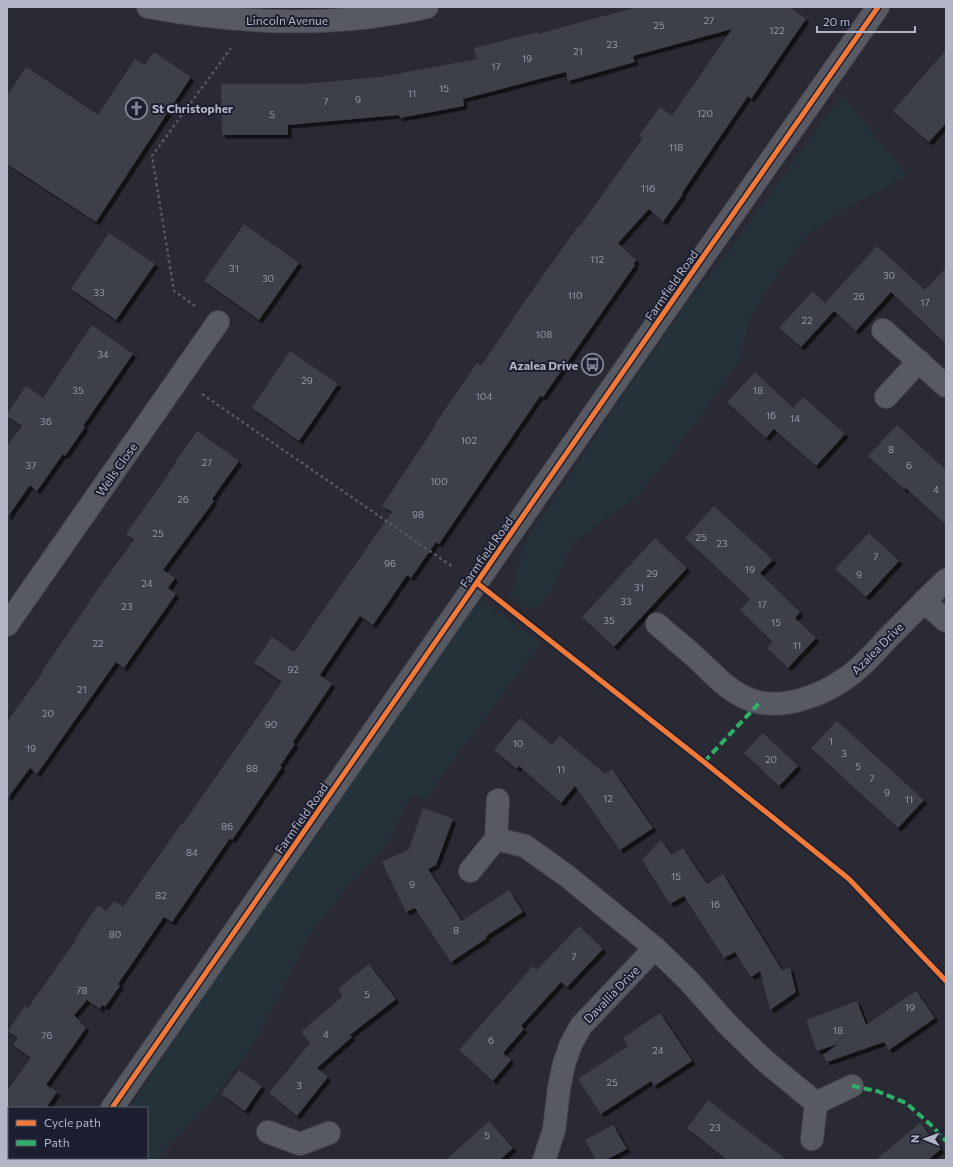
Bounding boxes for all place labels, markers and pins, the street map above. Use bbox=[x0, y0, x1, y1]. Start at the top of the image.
church icon: St Christopher bbox=[124, 95, 150, 121]
place label: St Christopher bbox=[152, 101, 233, 115]
bus stop icon: Azalea Drive bbox=[580, 352, 606, 378]
place label: Azalea Drive bbox=[509, 358, 578, 372]

